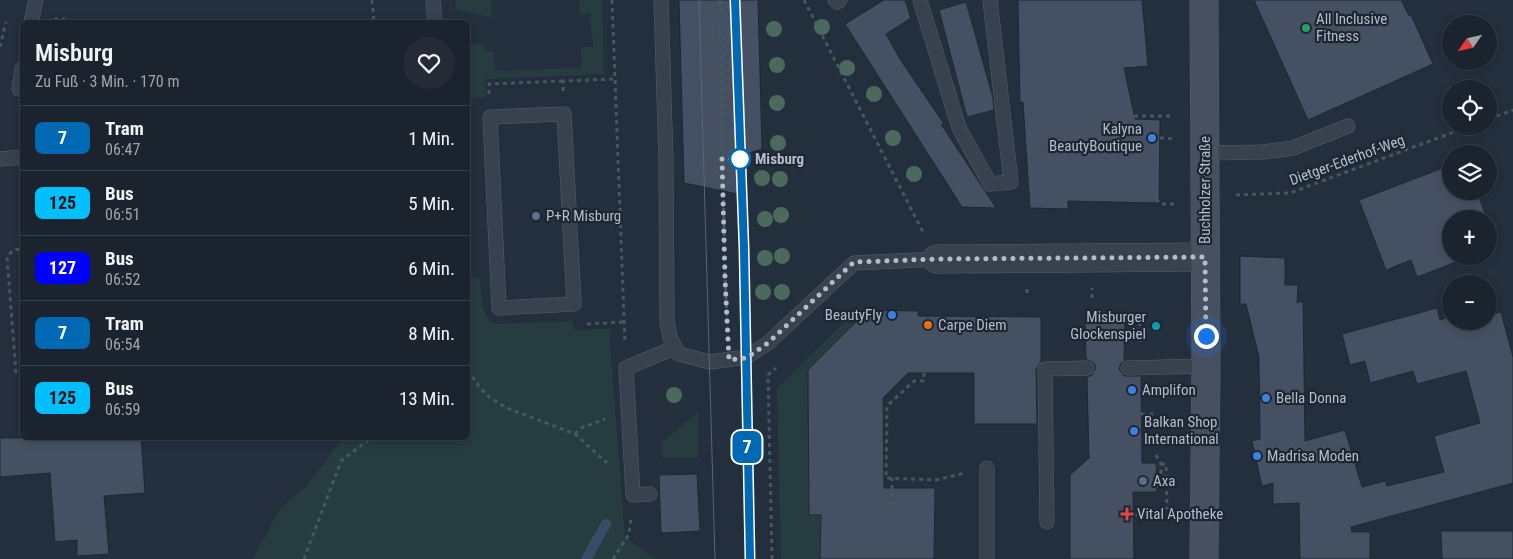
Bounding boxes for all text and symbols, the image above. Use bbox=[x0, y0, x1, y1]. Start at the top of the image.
place label: All Inclusive Fitness bbox=[1316, 10, 1387, 45]
north arrow bbox=[1442, 15, 1498, 70]
map controls bbox=[1442, 15, 1497, 330]
marker: All Inclusive Fitness bbox=[1300, 22, 1312, 34]
button: heart bbox=[403, 37, 455, 89]
text: Misburg bbox=[35, 39, 113, 67]
text: Zu Fuß · 3 Min. · 170 m bbox=[35, 72, 179, 91]
button: locate bbox=[1442, 80, 1497, 135]
text: Tram bbox=[105, 117, 144, 140]
place label: Kalyna BeautyBoutique bbox=[1049, 120, 1142, 155]
text: 7 bbox=[58, 127, 67, 148]
text: 1 Min. bbox=[408, 127, 455, 150]
street label: Dietger-Ederhof-Weg bbox=[1287, 131, 1407, 189]
marker: Kalyna BeautyBoutique bbox=[1146, 132, 1158, 144]
street label: Buchholzer Straße bbox=[1196, 136, 1214, 244]
text: 06:47 bbox=[105, 140, 140, 159]
button: layers bbox=[1442, 145, 1497, 200]
marker: Misburg bbox=[729, 148, 751, 170]
place label: Misburg bbox=[755, 150, 804, 168]
text: Bus bbox=[105, 182, 134, 205]
text: 125 bbox=[49, 192, 76, 213]
text: 5 Min. bbox=[408, 192, 455, 215]
text: 06:51 bbox=[105, 205, 140, 224]
place label: P+R Misburg bbox=[546, 207, 621, 225]
marker: P+R Misburg bbox=[530, 210, 542, 222]
button: + bbox=[1442, 210, 1497, 265]
text: Bus bbox=[105, 247, 134, 270]
text: 127 bbox=[49, 257, 76, 278]
text: 6 Min. bbox=[408, 257, 455, 280]
text: 06:52 bbox=[105, 270, 140, 289]
button: − bbox=[1442, 275, 1497, 330]
place label: BeautyFly bbox=[825, 306, 882, 324]
place label: Misburger Glockenspiel bbox=[1070, 308, 1146, 343]
marker: BeautyFly bbox=[886, 309, 898, 321]
text: Tram bbox=[105, 312, 144, 335]
place label: Carpe Diem bbox=[938, 316, 1006, 334]
marker: Carpe Diem bbox=[922, 319, 934, 331]
marker: Misburger Glockenspiel bbox=[1150, 320, 1162, 332]
text: 7 bbox=[58, 322, 67, 343]
text: 8 Min. bbox=[408, 322, 455, 345]
your location bbox=[1194, 324, 1219, 349]
text: 06:54 bbox=[105, 335, 140, 354]
text: Bus bbox=[105, 377, 134, 400]
place label: Amplifon bbox=[1142, 381, 1196, 399]
marker: Amplifon bbox=[1126, 384, 1138, 396]
text: 125 bbox=[49, 387, 76, 408]
text: 13 Min. bbox=[399, 387, 455, 410]
place label: Bella Donna bbox=[1276, 389, 1347, 407]
marker: Bella Donna bbox=[1260, 392, 1272, 404]
text: 06:59 bbox=[105, 400, 140, 419]
place label: Balkan Shop International bbox=[1144, 413, 1219, 448]
marker: Balkan Shop International bbox=[1128, 425, 1140, 437]
line badge: 7 bbox=[731, 431, 763, 463]
text: 7 bbox=[742, 436, 752, 457]
place label: Madrisa Moden bbox=[1267, 447, 1359, 465]
marker: Madrisa Moden bbox=[1251, 450, 1263, 462]
place label: Axa bbox=[1153, 472, 1175, 490]
marker: Axa bbox=[1137, 475, 1149, 487]
place label: Vital Apotheke bbox=[1137, 505, 1223, 523]
marker: Vital Apotheke bbox=[1121, 508, 1133, 520]

